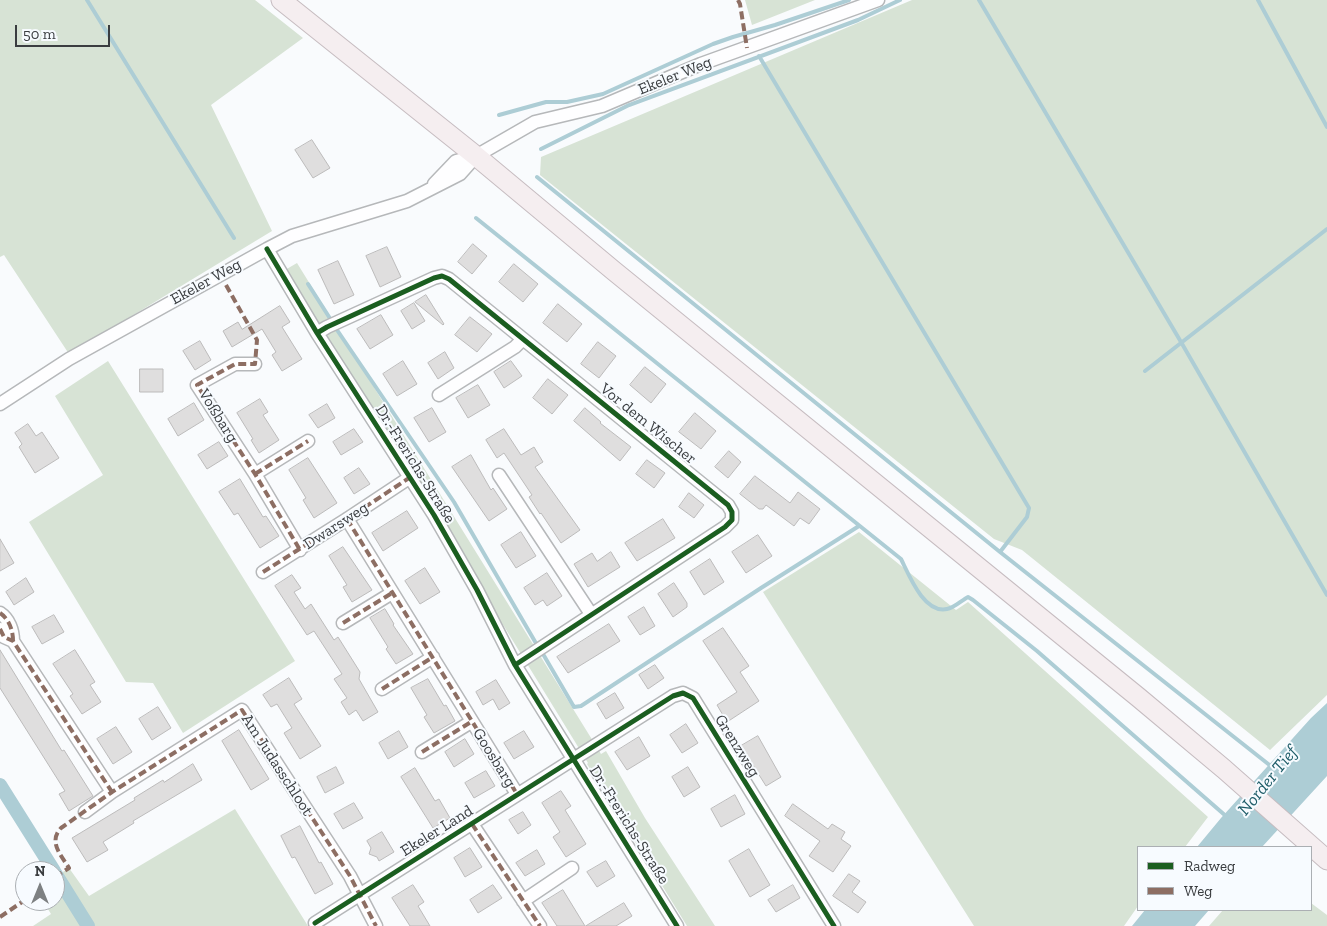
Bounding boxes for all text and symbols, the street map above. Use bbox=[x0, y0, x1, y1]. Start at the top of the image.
scale bar bbox=[18, 15, 112, 47]
text: 50 m bbox=[23, 25, 56, 43]
street label: Ekeler Weg bbox=[635, 53, 715, 99]
street label: Ekeler Weg bbox=[167, 255, 245, 309]
street label: Vor dem Wischer bbox=[596, 379, 700, 469]
street label: Voßbarg bbox=[194, 386, 242, 446]
street label: Dr.-Frerichs-Straße bbox=[371, 401, 459, 527]
street label: Dwarsweg bbox=[300, 498, 372, 554]
street label: Am Judasschloot bbox=[237, 711, 317, 819]
street label: Grenzweg bbox=[710, 711, 764, 781]
street label: Goosbarg bbox=[468, 725, 520, 791]
water label: Norder Tief bbox=[1233, 742, 1303, 820]
street label: Dr.-Frerichs-Straße bbox=[585, 762, 673, 888]
street label: Ekeler Land bbox=[397, 801, 477, 861]
legend bbox=[1137, 846, 1312, 911]
text: Radweg bbox=[1184, 857, 1235, 875]
north arrow bbox=[15, 861, 65, 911]
text: N bbox=[35, 863, 45, 880]
text: Weg bbox=[1184, 882, 1213, 900]

